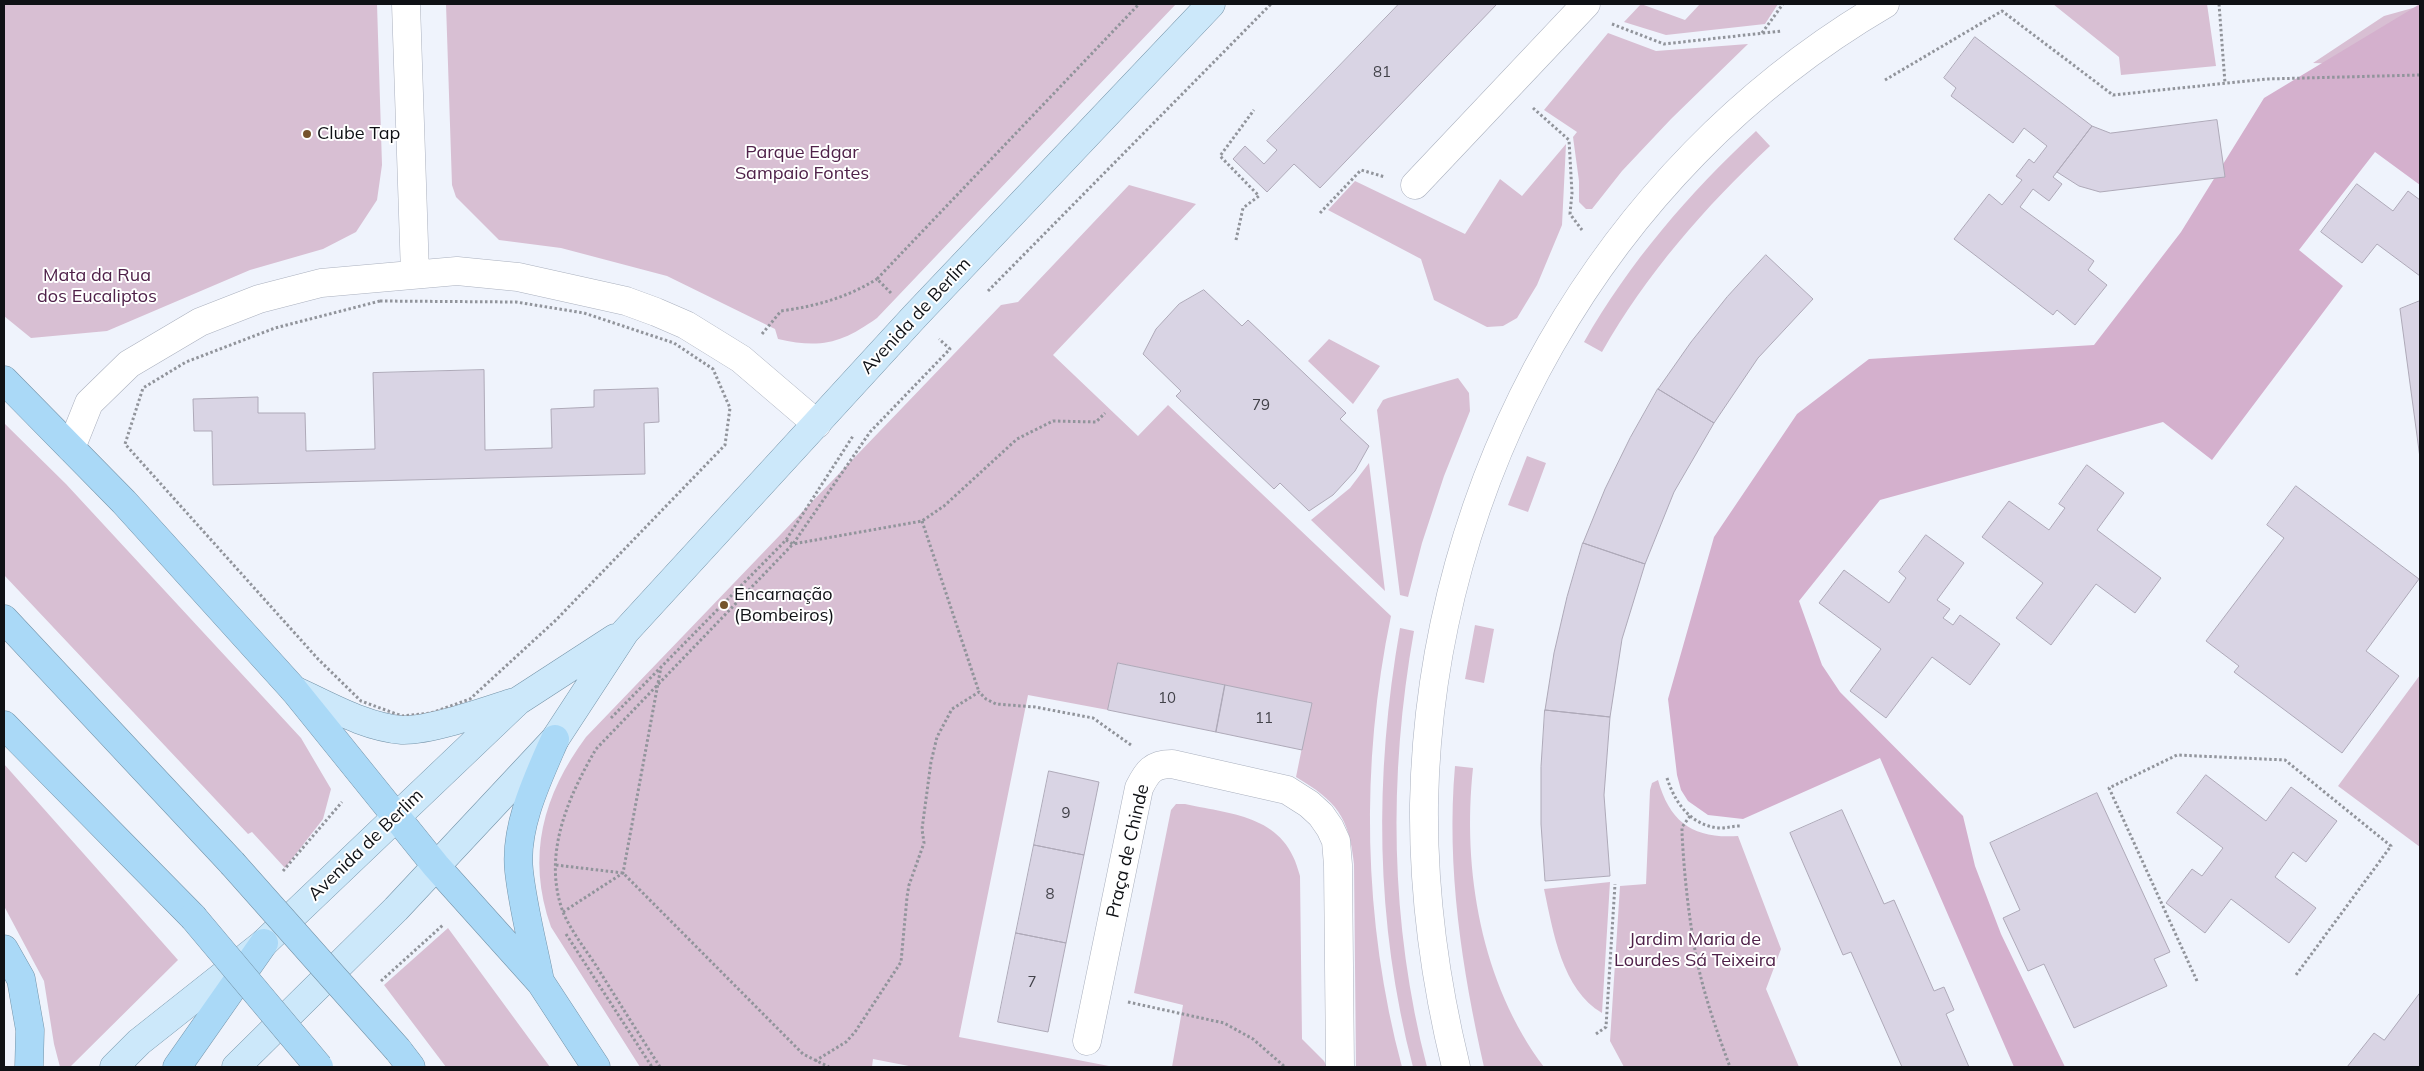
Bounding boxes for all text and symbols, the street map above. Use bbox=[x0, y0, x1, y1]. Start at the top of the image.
house number: 81 bbox=[1373, 63, 1391, 81]
place label: Clube Tap bbox=[317, 123, 400, 145]
marker: Clube Tap bbox=[301, 128, 313, 140]
park label: Parque Edgar Sampaio Fontes bbox=[735, 142, 869, 184]
street label: Avenida de Berlim bbox=[856, 253, 976, 379]
park label: Mata da Rua dos Eucaliptos bbox=[37, 265, 157, 308]
house number: 79 bbox=[1252, 396, 1270, 414]
place label: Encarnação (Bombeiros) bbox=[734, 584, 834, 626]
marker: Encarnação (Bombeiros) bbox=[718, 599, 730, 611]
house number: 10 bbox=[1158, 689, 1176, 707]
house number: 11 bbox=[1255, 709, 1273, 727]
street label: Praça de Chinde bbox=[1102, 782, 1154, 920]
street label: Avenida de Berlim bbox=[304, 785, 428, 905]
house number: 9 bbox=[1062, 804, 1070, 822]
house number: 8 bbox=[1046, 885, 1054, 903]
park label: Jardim Maria de Lourdes Sá Teixeira bbox=[1614, 929, 1776, 972]
house number: 7 bbox=[1028, 973, 1036, 991]

